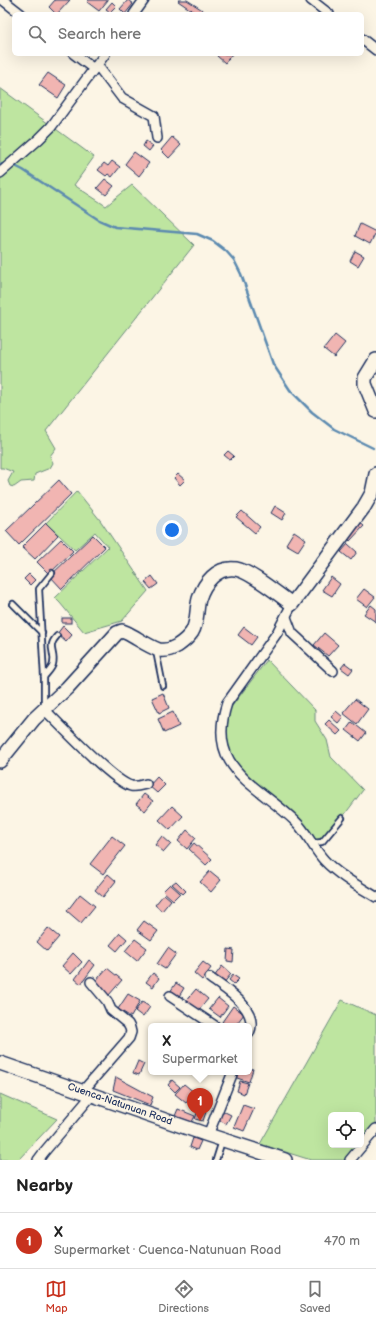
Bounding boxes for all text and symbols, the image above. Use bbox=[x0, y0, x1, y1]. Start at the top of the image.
search box bbox=[12, 12, 364, 56]
icon: search bbox=[26, 23, 48, 45]
text: Search here bbox=[58, 25, 141, 44]
your location bbox=[162, 520, 182, 540]
popup bbox=[148, 1023, 252, 1075]
text: X bbox=[162, 1032, 171, 1051]
text: Supermarket bbox=[162, 1051, 238, 1067]
street label: Cuenca-Natunuan Road bbox=[66, 1080, 174, 1128]
pin: 1 bbox=[187, 1088, 213, 1121]
map controls bbox=[328, 1112, 364, 1148]
button: locate bbox=[328, 1112, 364, 1148]
text: Nearby bbox=[16, 1176, 73, 1196]
text: X bbox=[54, 1223, 63, 1242]
text: 1 bbox=[26, 1233, 32, 1249]
text: 470 m bbox=[324, 1233, 360, 1249]
text: Supermarket · Cuenca-Natunuan Road bbox=[54, 1242, 281, 1258]
tab: Map bbox=[45, 1278, 68, 1315]
tab: Directions bbox=[158, 1278, 209, 1315]
tab: Saved bbox=[300, 1278, 331, 1315]

